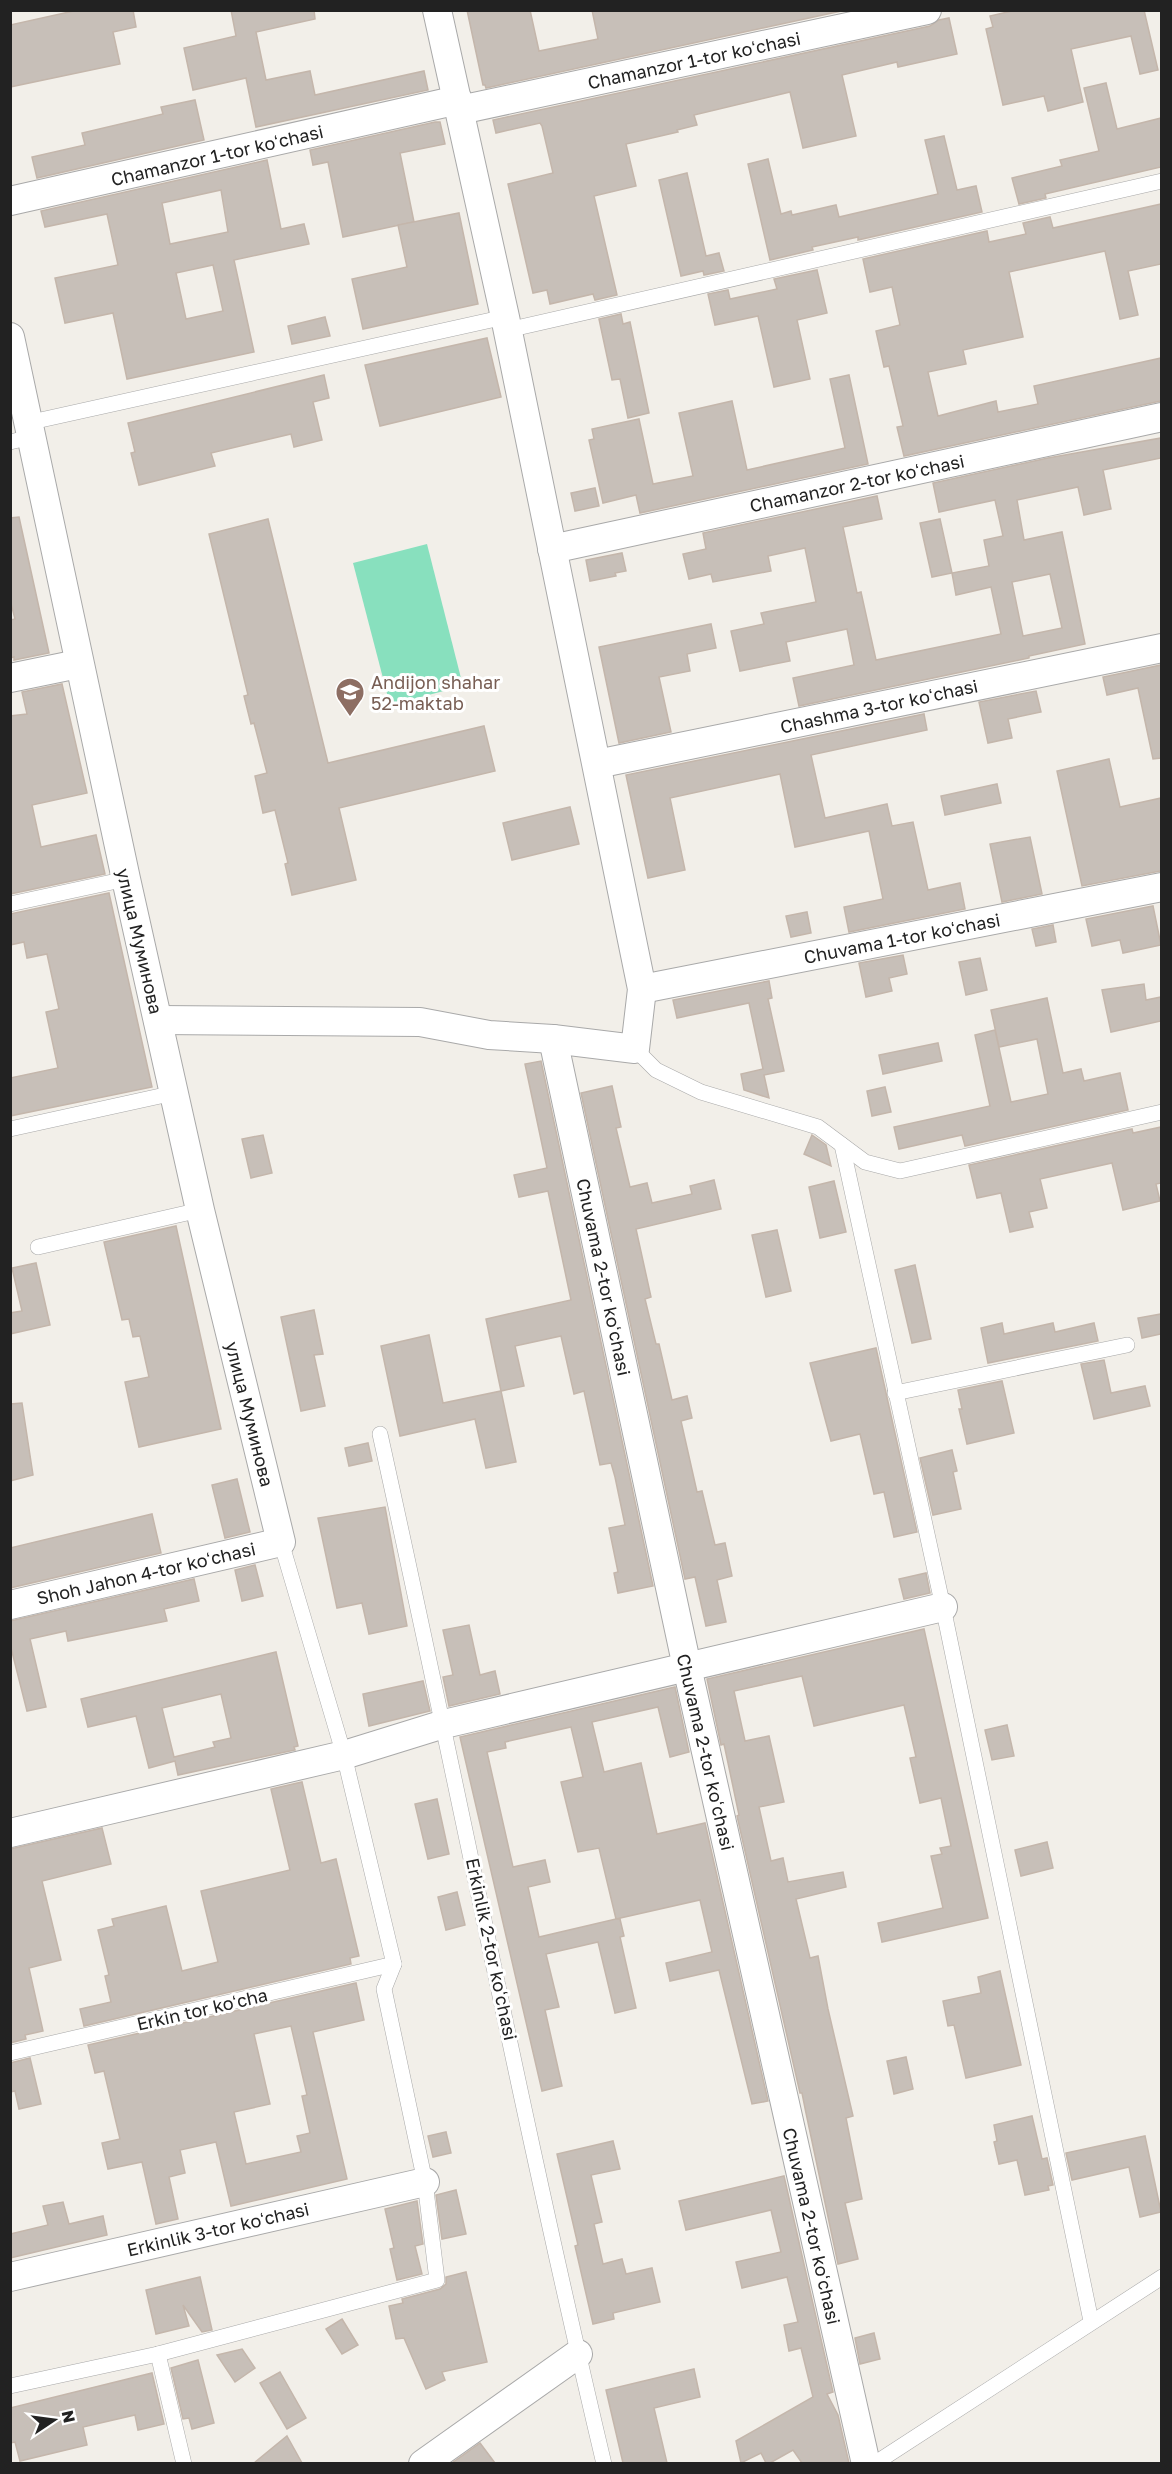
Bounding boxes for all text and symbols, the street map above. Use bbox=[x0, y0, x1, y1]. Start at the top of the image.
street label: Chamanzor 1-tor koʻchasi bbox=[585, 27, 803, 93]
street label: Chamanzor 1-tor koʻchasi bbox=[109, 120, 325, 190]
street label: Chamanzor 2-tor koʻchasi bbox=[748, 449, 966, 517]
place label: Andijon shahar 52-maktab bbox=[371, 671, 500, 714]
street label: Chashma 3-tor koʻchasi bbox=[778, 674, 980, 738]
school or university icon: Andijon shahar 52-maktab bbox=[334, 676, 366, 718]
street label: улица Муминова bbox=[113, 866, 167, 1016]
street label: Chuvama 1-tor koʻchasi bbox=[802, 908, 1002, 968]
street label: Chuvama 2-tor koʻchasi bbox=[572, 1176, 636, 1378]
street label: улица Муминова bbox=[221, 1339, 279, 1489]
street label: Shoh Jahon 4-tor koʻchasi bbox=[34, 1537, 258, 1609]
street label: Chuvama 2-tor koʻchasi bbox=[673, 1651, 739, 1853]
street label: Erkinlik 2-tor koʻchasi bbox=[462, 1856, 522, 2042]
street label: Erkin tor koʻcha bbox=[134, 1983, 270, 2035]
street label: Chuvama 2-tor koʻchasi bbox=[779, 2125, 845, 2327]
street label: Erkinlik 3-tor koʻchasi bbox=[125, 2197, 311, 2261]
north arrow bbox=[24, 2390, 84, 2450]
text: N bbox=[58, 2408, 80, 2425]

